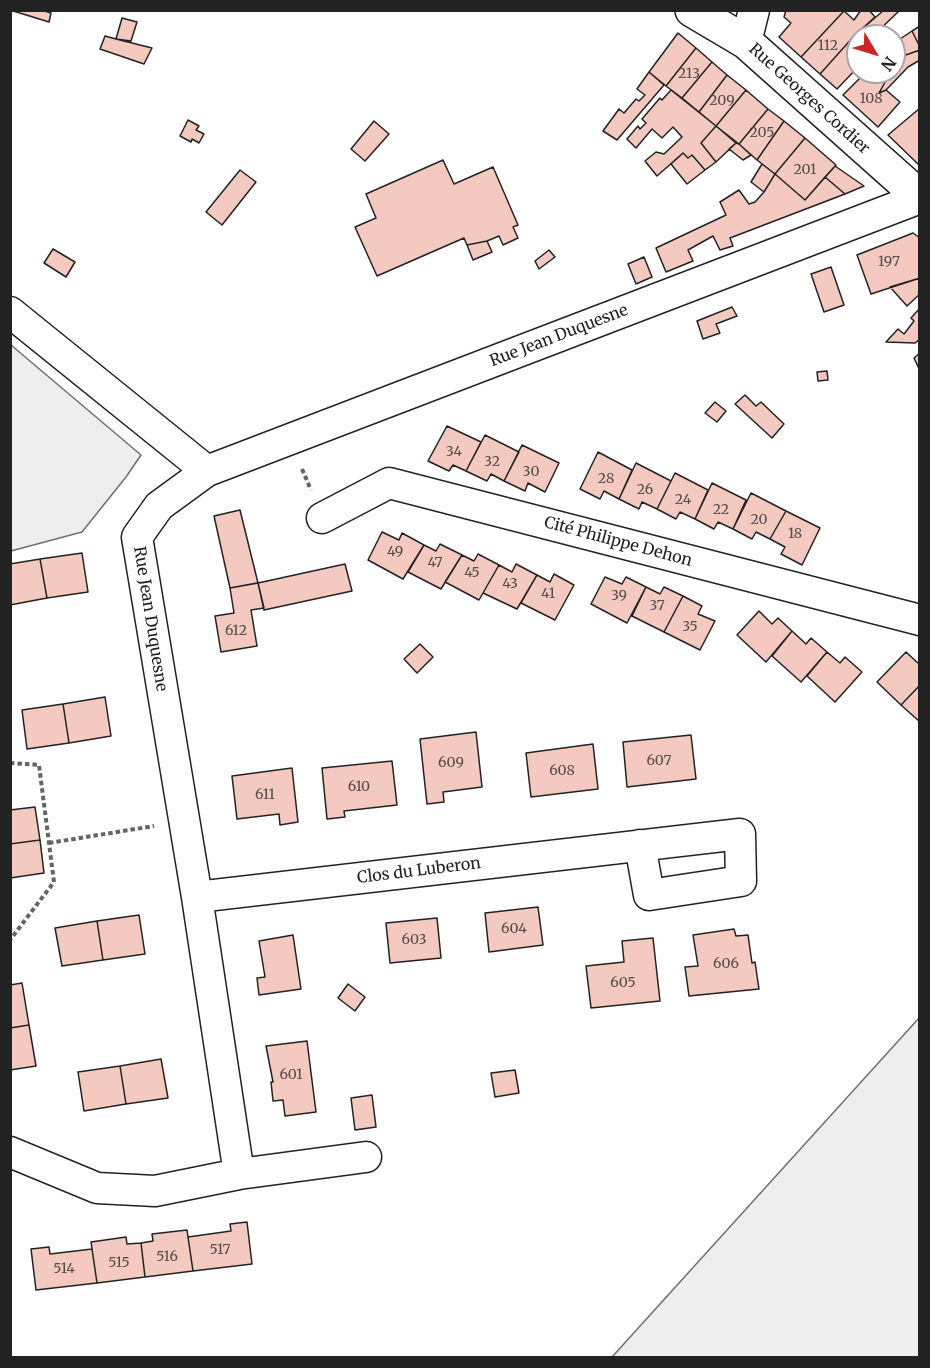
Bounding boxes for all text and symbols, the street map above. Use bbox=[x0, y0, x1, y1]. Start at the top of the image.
north arrow bbox=[846, 24, 906, 84]
house number: 112 bbox=[818, 38, 838, 54]
street label: Rue Georges Cordier bbox=[745, 40, 873, 158]
text: N bbox=[877, 53, 900, 75]
house number: 213 bbox=[678, 66, 700, 82]
house number: 108 bbox=[859, 91, 883, 107]
house number: 209 bbox=[709, 93, 735, 109]
house number: 205 bbox=[750, 125, 774, 141]
house number: 201 bbox=[794, 162, 816, 178]
house number: 197 bbox=[878, 254, 900, 270]
street label: Rue Jean Duquesne bbox=[487, 301, 631, 371]
house number: 34 bbox=[446, 444, 462, 460]
house number: 32 bbox=[484, 454, 500, 470]
house number: 30 bbox=[523, 464, 539, 480]
house number: 28 bbox=[598, 471, 614, 487]
house number: 26 bbox=[637, 482, 653, 498]
house number: 24 bbox=[675, 492, 691, 508]
house number: 22 bbox=[713, 502, 729, 518]
house number: 20 bbox=[750, 512, 768, 528]
street label: Cité Philippe Dehon bbox=[542, 513, 694, 571]
house number: 18 bbox=[788, 526, 802, 542]
house number: 49 bbox=[387, 544, 403, 560]
street label: Rue Jean Duquesne bbox=[129, 545, 171, 693]
house number: 47 bbox=[427, 555, 443, 571]
house number: 45 bbox=[464, 565, 480, 581]
house number: 43 bbox=[502, 576, 518, 592]
house number: 41 bbox=[541, 586, 555, 602]
house number: 39 bbox=[611, 588, 627, 604]
house number: 37 bbox=[649, 598, 665, 614]
house number: 35 bbox=[682, 619, 698, 635]
house number: 612 bbox=[225, 623, 247, 639]
house number: 607 bbox=[646, 753, 672, 769]
house number: 609 bbox=[438, 755, 464, 771]
house number: 608 bbox=[549, 763, 575, 779]
house number: 610 bbox=[348, 779, 370, 795]
house number: 611 bbox=[255, 787, 275, 803]
street label: Clos du Luberon bbox=[356, 854, 482, 888]
house number: 604 bbox=[501, 921, 527, 937]
house number: 603 bbox=[402, 932, 426, 948]
house number: 606 bbox=[713, 956, 739, 972]
house number: 605 bbox=[610, 975, 636, 991]
house number: 601 bbox=[279, 1067, 303, 1083]
house number: 517 bbox=[210, 1242, 230, 1258]
house number: 516 bbox=[156, 1249, 178, 1265]
house number: 515 bbox=[108, 1255, 130, 1271]
house number: 514 bbox=[53, 1261, 75, 1277]

